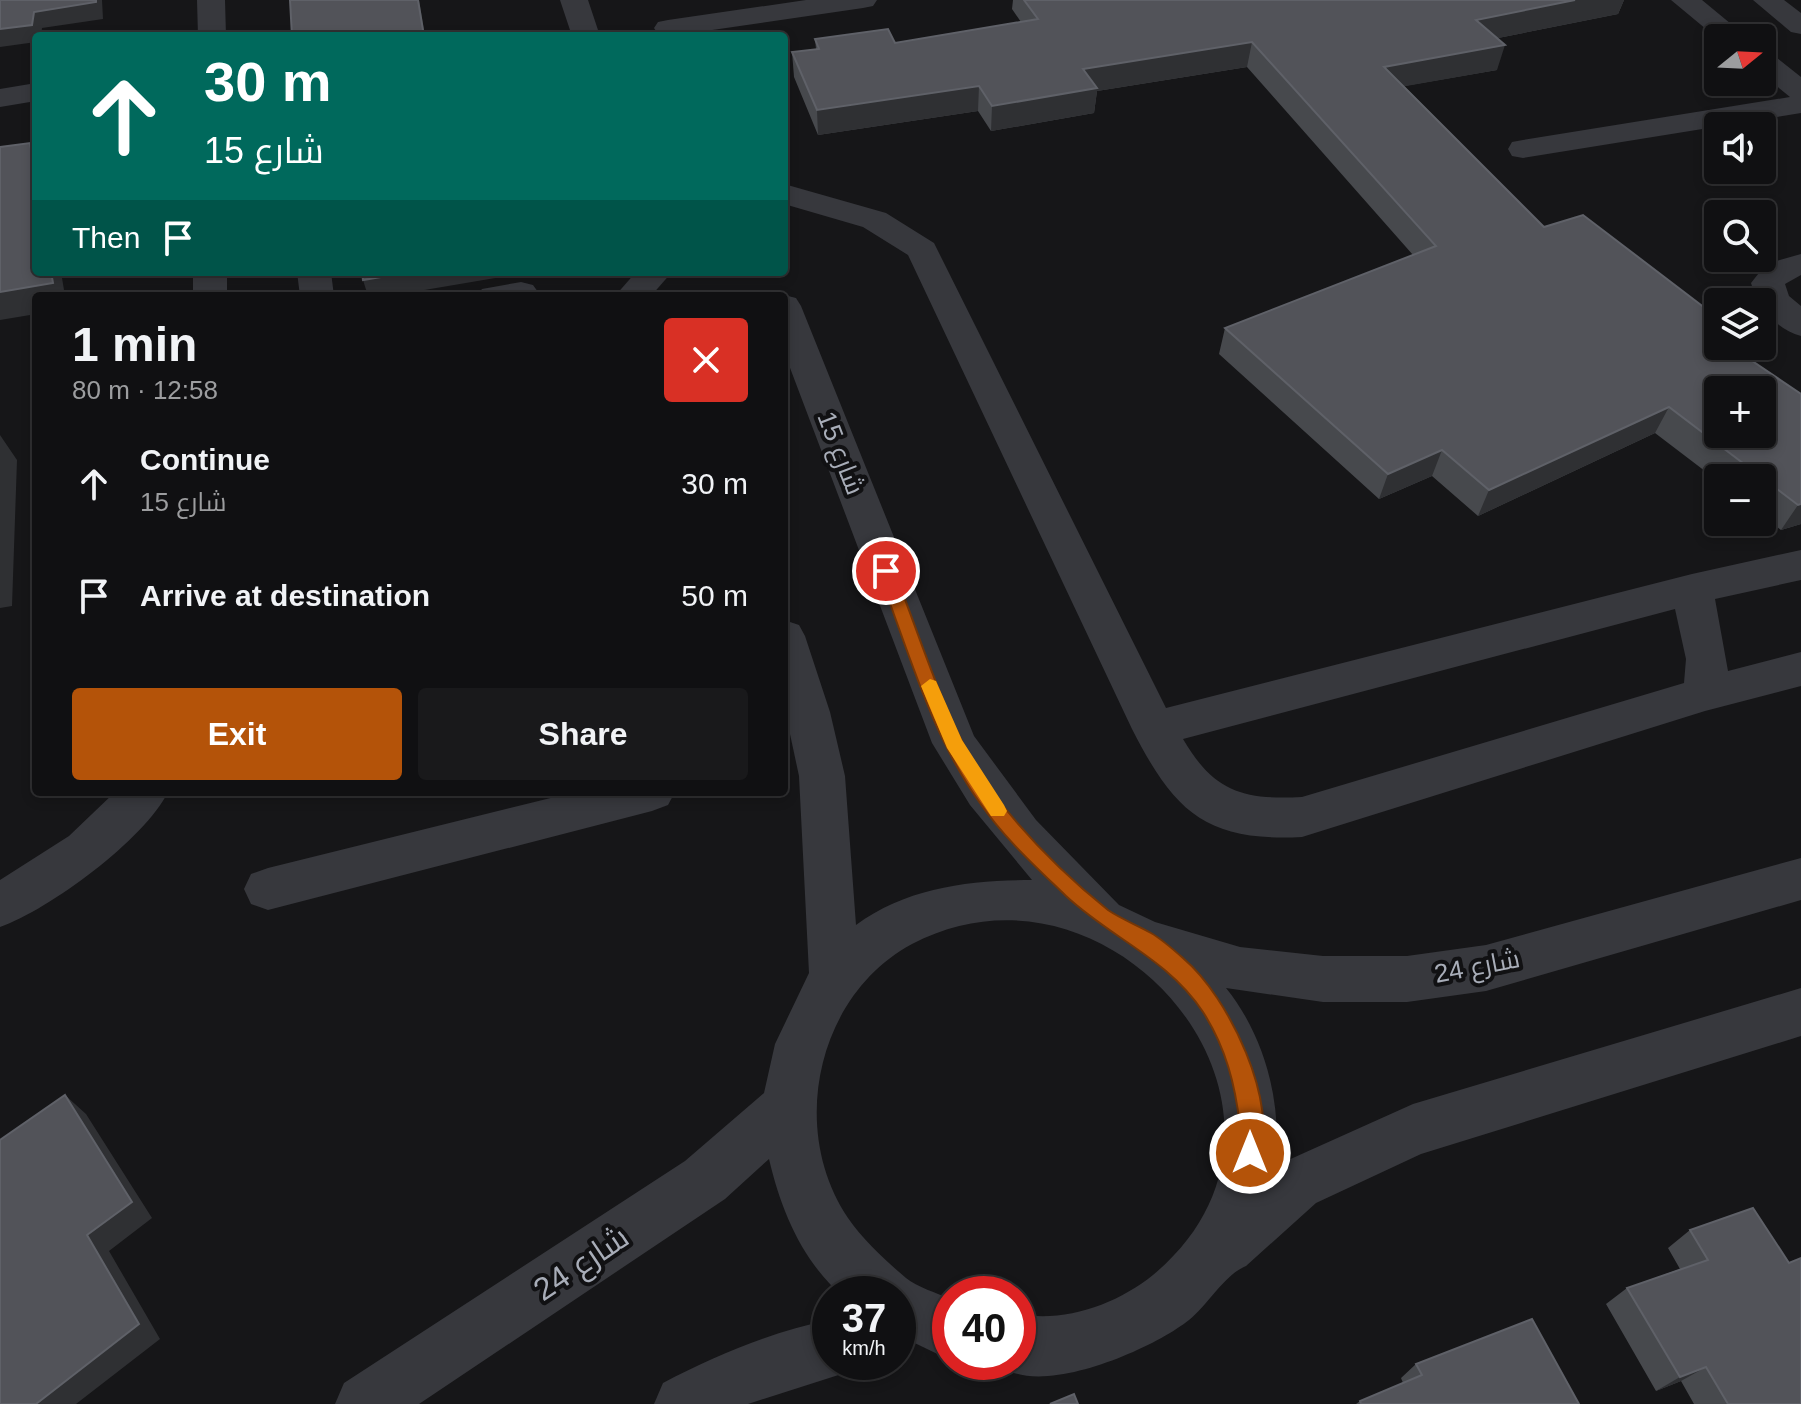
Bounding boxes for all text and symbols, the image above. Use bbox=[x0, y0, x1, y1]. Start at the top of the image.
north arrow bbox=[1704, 24, 1776, 96]
map controls bbox=[1704, 24, 1776, 536]
text: 30 m bbox=[204, 50, 332, 113]
icon: ahead bbox=[72, 64, 176, 168]
button: sound bbox=[1704, 112, 1776, 184]
text: شارع 15 bbox=[204, 130, 324, 171]
button: search bbox=[1704, 200, 1776, 272]
icon: arrive bbox=[156, 216, 200, 260]
text: Then bbox=[72, 221, 140, 254]
button: layers bbox=[1704, 288, 1776, 360]
text: 1 min bbox=[72, 318, 197, 371]
button: close bbox=[664, 318, 748, 402]
text: 80 m · 12:58 bbox=[72, 375, 218, 405]
button: + bbox=[1704, 376, 1776, 448]
street label: شارع 15 bbox=[810, 407, 871, 499]
text: Continue bbox=[140, 443, 270, 476]
icon: ahead bbox=[72, 462, 116, 506]
button: − bbox=[1704, 464, 1776, 536]
text: 30 m bbox=[681, 467, 748, 500]
text: شارع 15 bbox=[140, 487, 227, 517]
pin bbox=[852, 537, 920, 605]
icon: arrive bbox=[864, 549, 908, 593]
icon: arrive bbox=[72, 574, 116, 618]
text: Arrive at destination bbox=[140, 579, 430, 612]
text: 50 m bbox=[681, 579, 748, 612]
button: Exit bbox=[72, 688, 402, 780]
button: Share bbox=[418, 688, 748, 780]
street label: شارع 24 bbox=[1432, 943, 1523, 991]
position arrow bbox=[1208, 1111, 1292, 1195]
street label: شارع 24 bbox=[527, 1218, 637, 1311]
speed limit sign: 40 bbox=[932, 1276, 1036, 1380]
text: 37 bbox=[842, 1296, 886, 1340]
text: km/h bbox=[842, 1337, 886, 1359]

